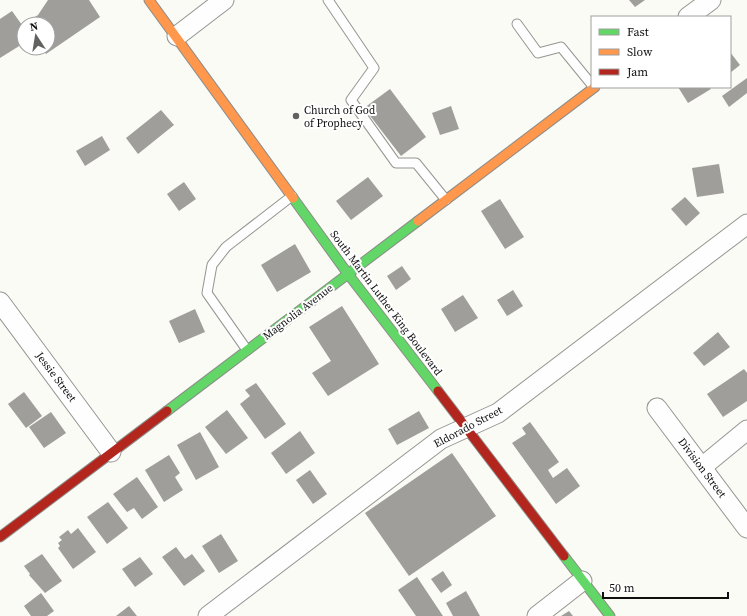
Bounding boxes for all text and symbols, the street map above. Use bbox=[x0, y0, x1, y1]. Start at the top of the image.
north arrow bbox=[16, 16, 56, 56]
legend bbox=[591, 16, 731, 88]
text: N bbox=[29, 19, 40, 35]
text: Fast bbox=[627, 24, 649, 40]
text: Slow bbox=[627, 44, 653, 60]
text: Jam bbox=[626, 64, 648, 80]
place label: Church of God of Prophecy bbox=[304, 103, 376, 131]
marker: Church of God of Prophecy bbox=[291, 111, 301, 121]
street label: South Martin Luther King Boulevard bbox=[326, 227, 446, 379]
street label: Magnolia Avenue bbox=[260, 280, 336, 343]
street label: Jessie Street bbox=[32, 348, 80, 405]
street label: Eldorado Street bbox=[431, 402, 505, 451]
street label: Division Street bbox=[674, 435, 730, 501]
scale bar bbox=[603, 574, 728, 600]
text: 50 m bbox=[609, 580, 635, 596]

